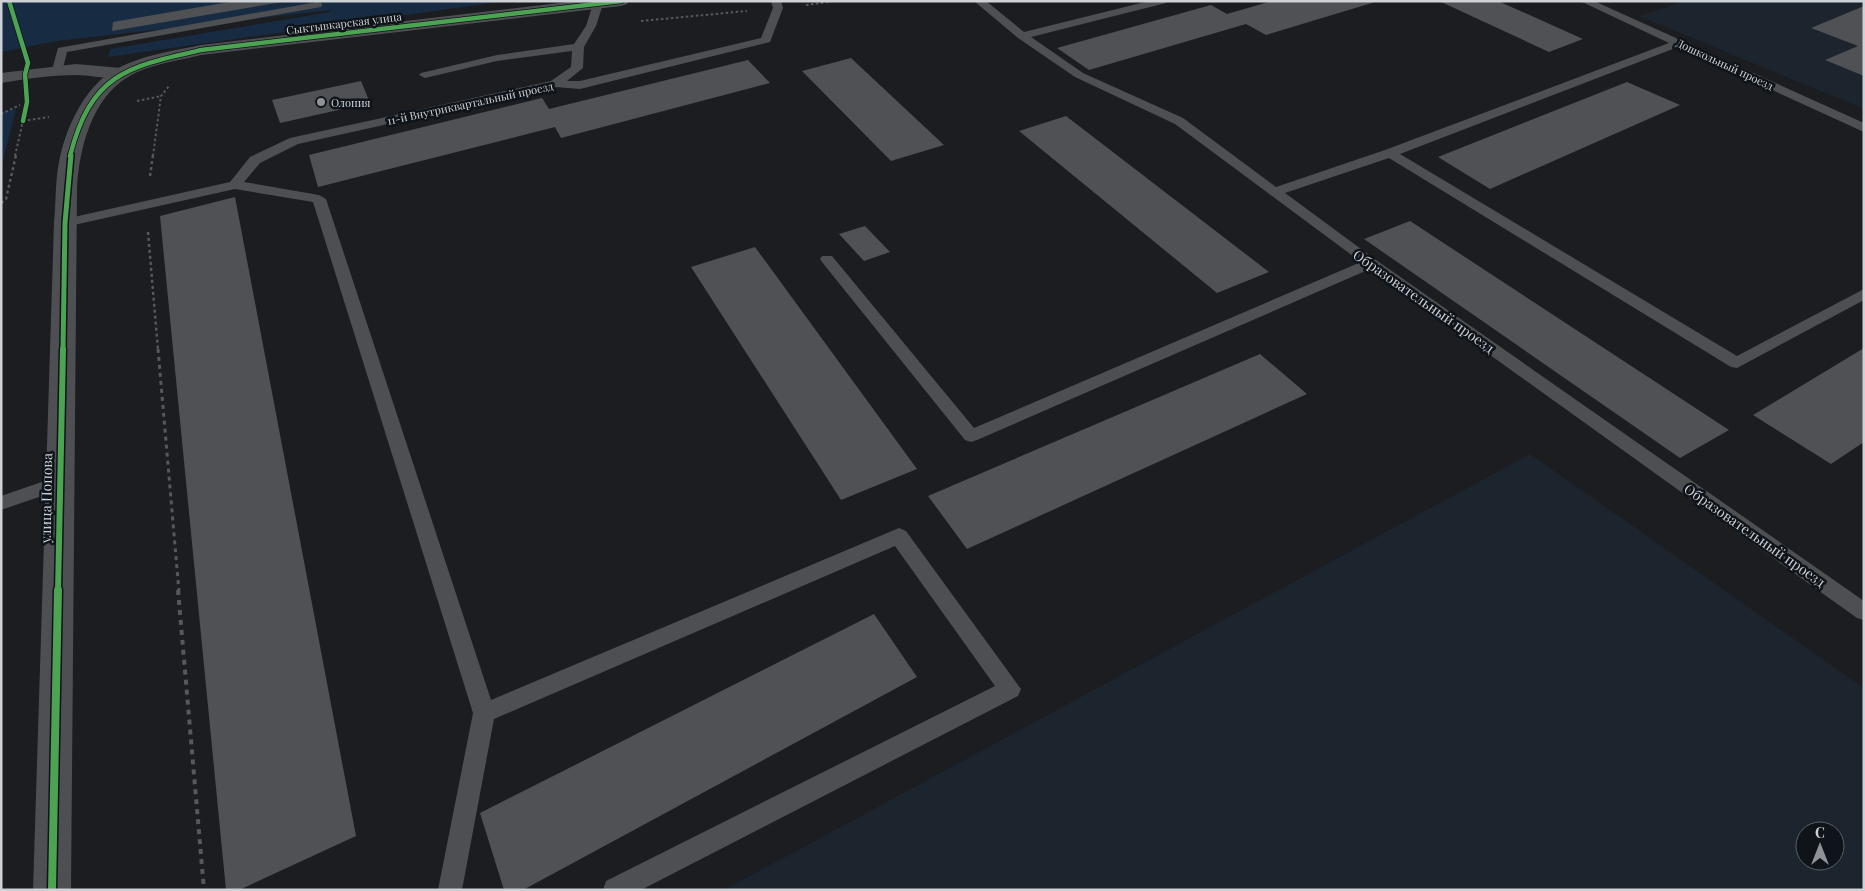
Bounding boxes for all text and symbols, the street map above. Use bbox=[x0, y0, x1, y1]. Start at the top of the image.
street label: Сыктывкарская улица bbox=[285, 8, 403, 38]
street label: Дошкольный проезд bbox=[1674, 35, 1776, 93]
street label: 11-й Внутриквартальный проезд bbox=[386, 78, 555, 128]
place label: Олония bbox=[331, 95, 371, 110]
marker: Олония bbox=[315, 96, 327, 108]
street label: Образовательный проезд bbox=[1350, 245, 1499, 358]
street label: улица Попова bbox=[36, 453, 56, 544]
street label: Образовательный проезд bbox=[1681, 479, 1830, 592]
north arrow bbox=[1795, 821, 1845, 871]
text: С bbox=[1815, 823, 1825, 842]

